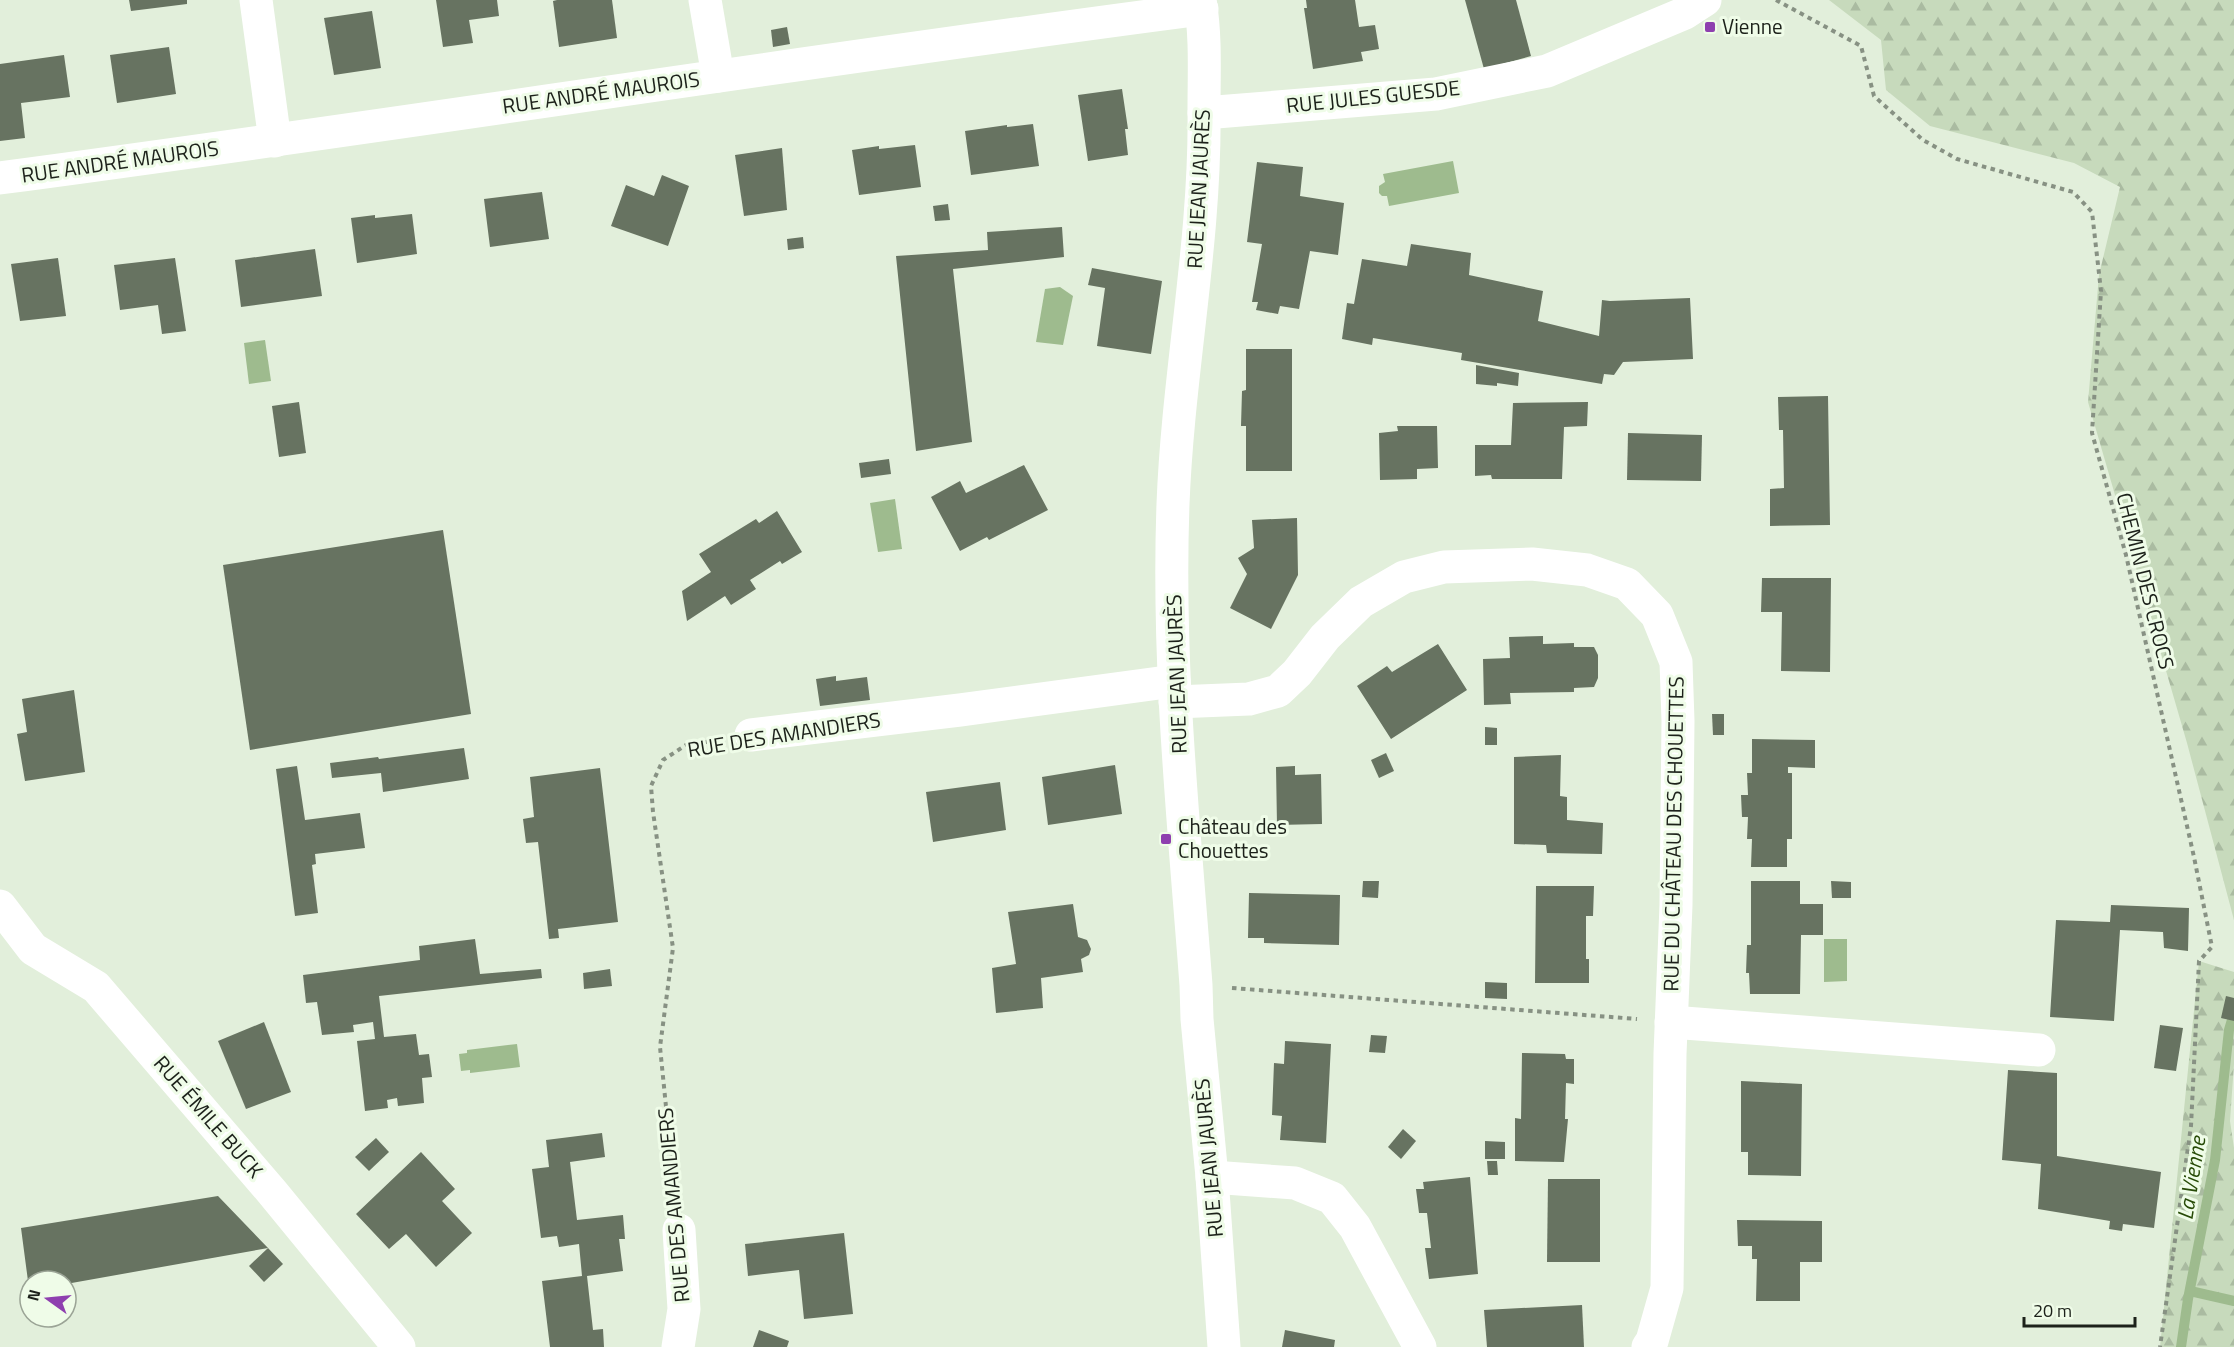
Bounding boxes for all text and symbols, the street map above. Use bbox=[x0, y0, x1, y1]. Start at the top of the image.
place label: Vienne bbox=[1722, 10, 1783, 42]
marker: Vienne bbox=[1703, 20, 1717, 34]
street label: RUE ANDRÉ MAUROIS bbox=[500, 62, 702, 122]
street label: RUE JULES GUESDE bbox=[1284, 71, 1461, 121]
street label: RUE JEAN JAURÈS bbox=[1178, 108, 1218, 269]
street label: RUE ANDRÉ MAUROIS bbox=[19, 131, 221, 191]
street label: CHEMIN DES CROCS bbox=[2109, 489, 2183, 672]
street label: RUE JEAN JAURÈS bbox=[1157, 594, 1195, 754]
street label: RUE DU CHÂTEAU DES CHOUETTES bbox=[1654, 676, 1692, 992]
street label: RUE DES AMANDIERS bbox=[685, 703, 883, 765]
place label: Château des Chouettes bbox=[1178, 810, 1287, 866]
marker: Château des Chouettes bbox=[1159, 832, 1173, 846]
street label: RUE ÉMILE BUCK bbox=[146, 1048, 271, 1185]
street label: RUE JEAN JAURÈS bbox=[1185, 1077, 1231, 1239]
street label: RUE DES AMANDIERS bbox=[649, 1106, 697, 1304]
water label: La Vienne bbox=[2168, 1132, 2215, 1222]
north arrow bbox=[18, 1269, 78, 1329]
text: N bbox=[20, 1287, 47, 1304]
scale bar bbox=[2024, 1290, 2135, 1328]
text: 20 m bbox=[2033, 1297, 2072, 1324]

